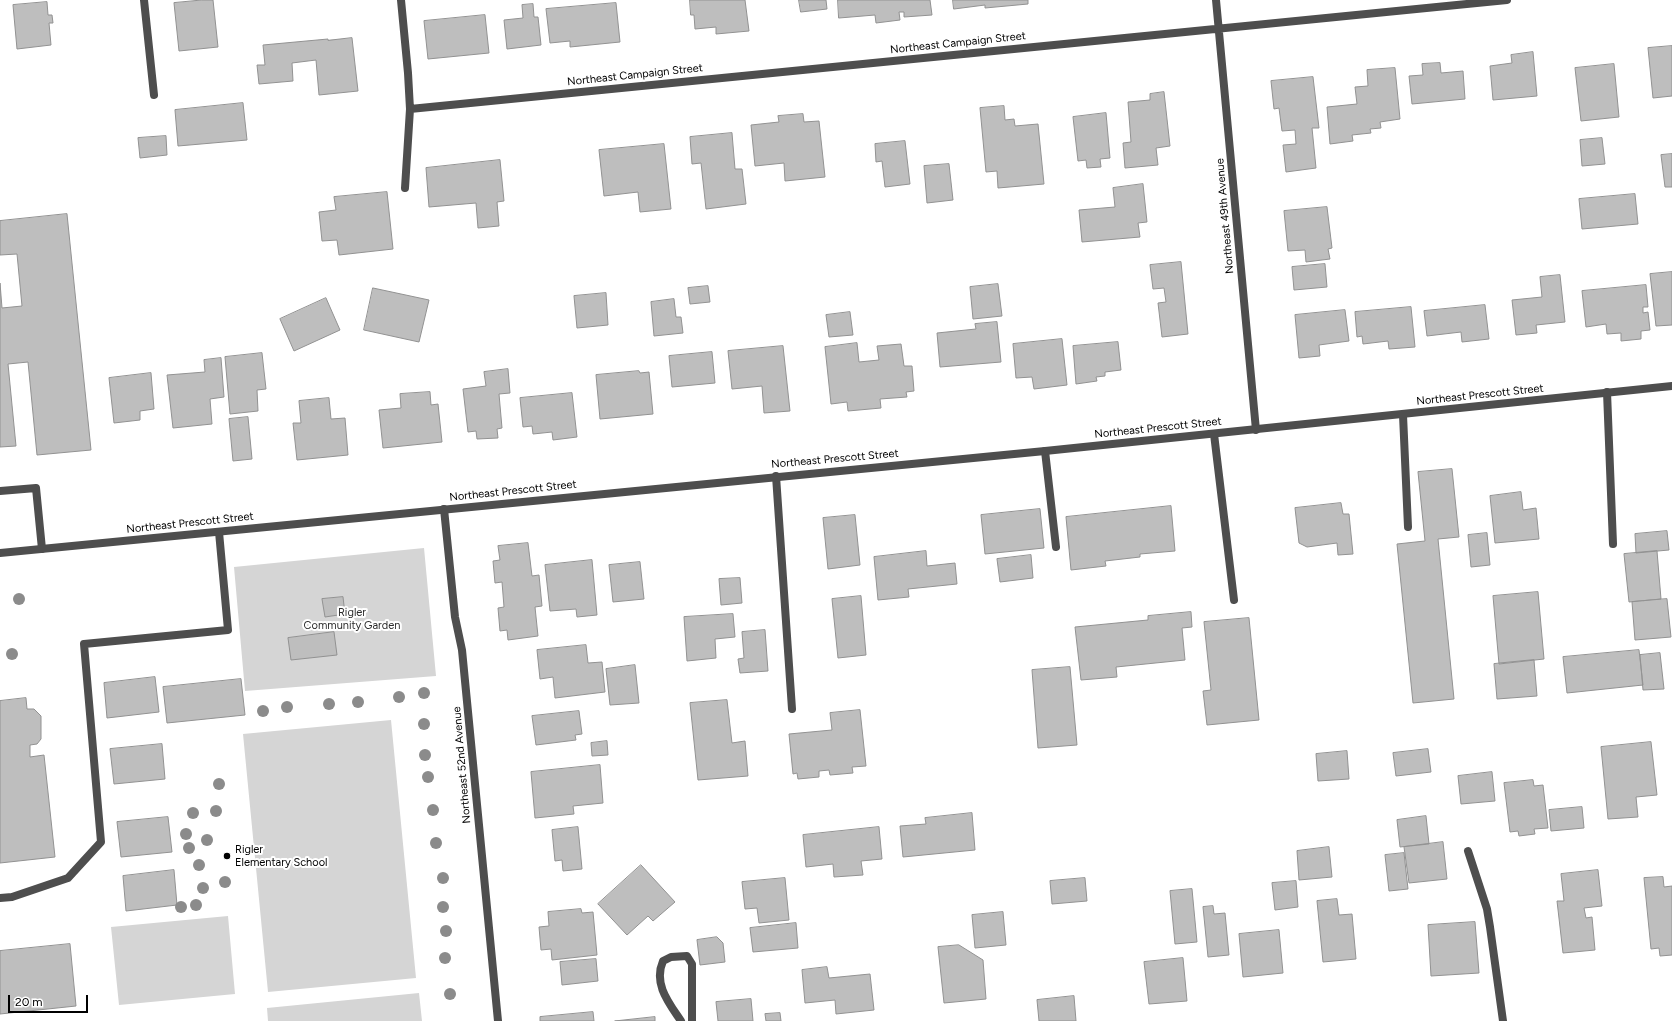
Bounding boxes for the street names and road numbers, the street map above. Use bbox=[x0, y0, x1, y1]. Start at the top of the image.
street label: Northeast Campaign Street bbox=[890, 29, 1026, 57]
street label: Northeast Campaign Street bbox=[567, 61, 703, 89]
street label: Northeast 49th Avenue bbox=[1213, 158, 1237, 274]
street label: Northeast Prescott Street bbox=[1416, 382, 1544, 408]
street label: Northeast Prescott Street bbox=[1094, 415, 1222, 441]
street label: Northeast Prescott Street bbox=[771, 447, 899, 471]
street label: Northeast Prescott Street bbox=[449, 478, 577, 504]
street label: Northeast Prescott Street bbox=[126, 510, 254, 536]
street label: Northeast 52nd Avenue bbox=[450, 706, 474, 824]

